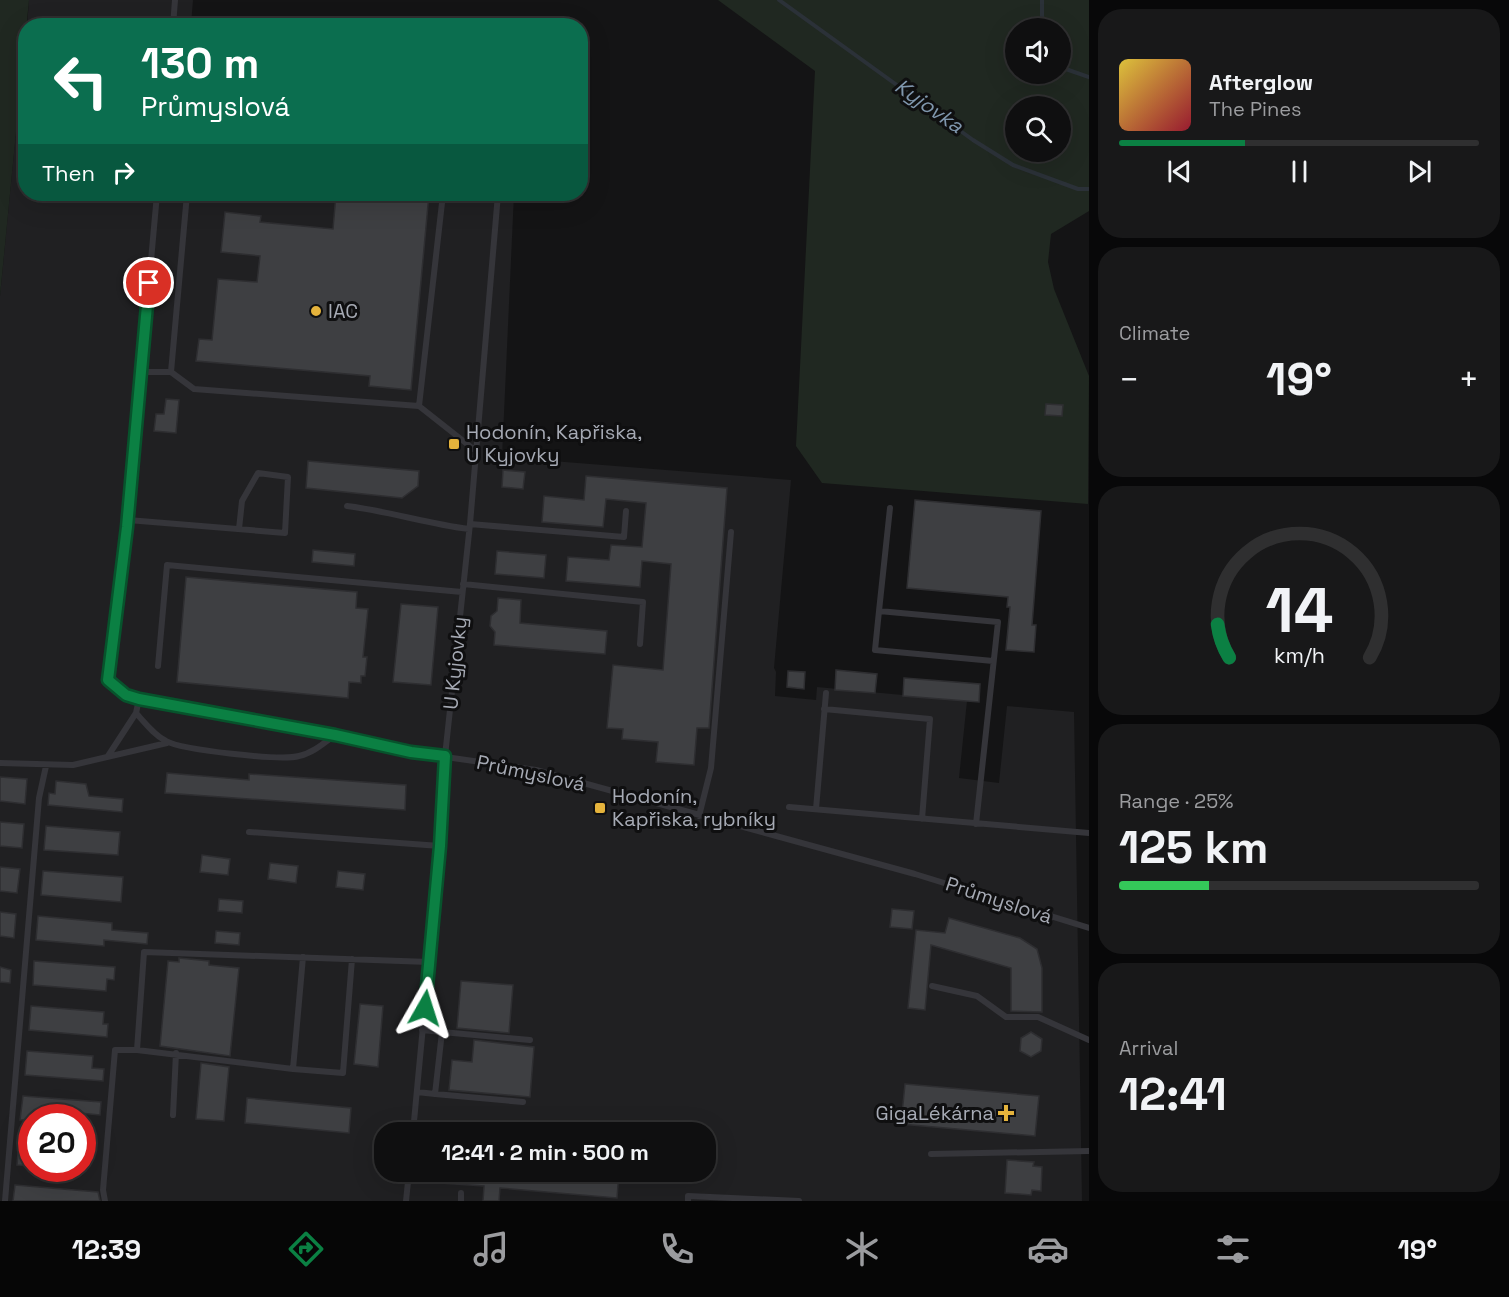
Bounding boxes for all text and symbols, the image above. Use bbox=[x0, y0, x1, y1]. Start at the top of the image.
map controls bbox=[1005, 18, 1071, 162]
button: sound bbox=[1005, 18, 1071, 84]
text: 130 m bbox=[141, 37, 259, 90]
icon: left bbox=[42, 42, 120, 120]
text: Afterglow bbox=[1209, 68, 1313, 96]
water label: Kyjovka bbox=[890, 72, 970, 139]
text: Průmyslová bbox=[141, 89, 290, 124]
button: search bbox=[1005, 96, 1071, 162]
text: The Pines bbox=[1209, 96, 1302, 122]
icon: previous bbox=[1163, 155, 1196, 188]
icon: pause bbox=[1283, 155, 1316, 188]
icon: next bbox=[1403, 155, 1436, 188]
icon: right bbox=[107, 156, 140, 189]
text: Then bbox=[42, 159, 95, 187]
pin bbox=[123, 257, 174, 308]
icon: arrive bbox=[132, 266, 165, 299]
place label: IAC bbox=[328, 298, 358, 324]
marker: IAC bbox=[309, 304, 323, 318]
text: Climate bbox=[1119, 320, 1190, 346]
text: 19° bbox=[1266, 351, 1332, 408]
text: − bbox=[1119, 359, 1139, 401]
text: + bbox=[1459, 359, 1479, 401]
place label: Hodonín, Kapřiska, U Kyjovky bbox=[466, 419, 642, 468]
marker: Hodonín, Kapřiska, U Kyjovky bbox=[447, 437, 461, 451]
text: 14 bbox=[1265, 571, 1333, 650]
street label: U Kyjovky bbox=[437, 615, 473, 711]
text: km/h bbox=[1273, 642, 1325, 669]
street label: Průmyslová bbox=[474, 749, 588, 797]
place label: Hodonín, Kapřiska, rybníky bbox=[612, 783, 776, 832]
text: Range · 25% bbox=[1119, 788, 1234, 814]
marker: Hodonín, Kapřiska, rybníky bbox=[593, 801, 607, 815]
text: 125 km bbox=[1119, 819, 1268, 876]
street label: Průmyslová bbox=[942, 871, 1056, 929]
position arrow bbox=[393, 976, 457, 1040]
text: Arrival bbox=[1119, 1035, 1178, 1061]
text: 12:41 bbox=[1119, 1066, 1227, 1123]
place label: GigaLékárna bbox=[876, 1100, 994, 1126]
speed limit sign: 20 bbox=[18, 1104, 96, 1182]
marker: GigaLékárna bbox=[999, 1106, 1013, 1120]
text: 12:41 · 2 min · 500 m bbox=[441, 1138, 649, 1166]
icon: directions bbox=[285, 1228, 327, 1270]
icon: music bbox=[470, 1228, 512, 1270]
icon: phone bbox=[656, 1228, 698, 1270]
icon: climate bbox=[841, 1228, 883, 1270]
icon: car bbox=[1027, 1228, 1069, 1270]
icon: filters bbox=[1212, 1228, 1254, 1270]
text: 12:39 bbox=[72, 1232, 141, 1267]
text: 19° bbox=[1398, 1232, 1437, 1267]

